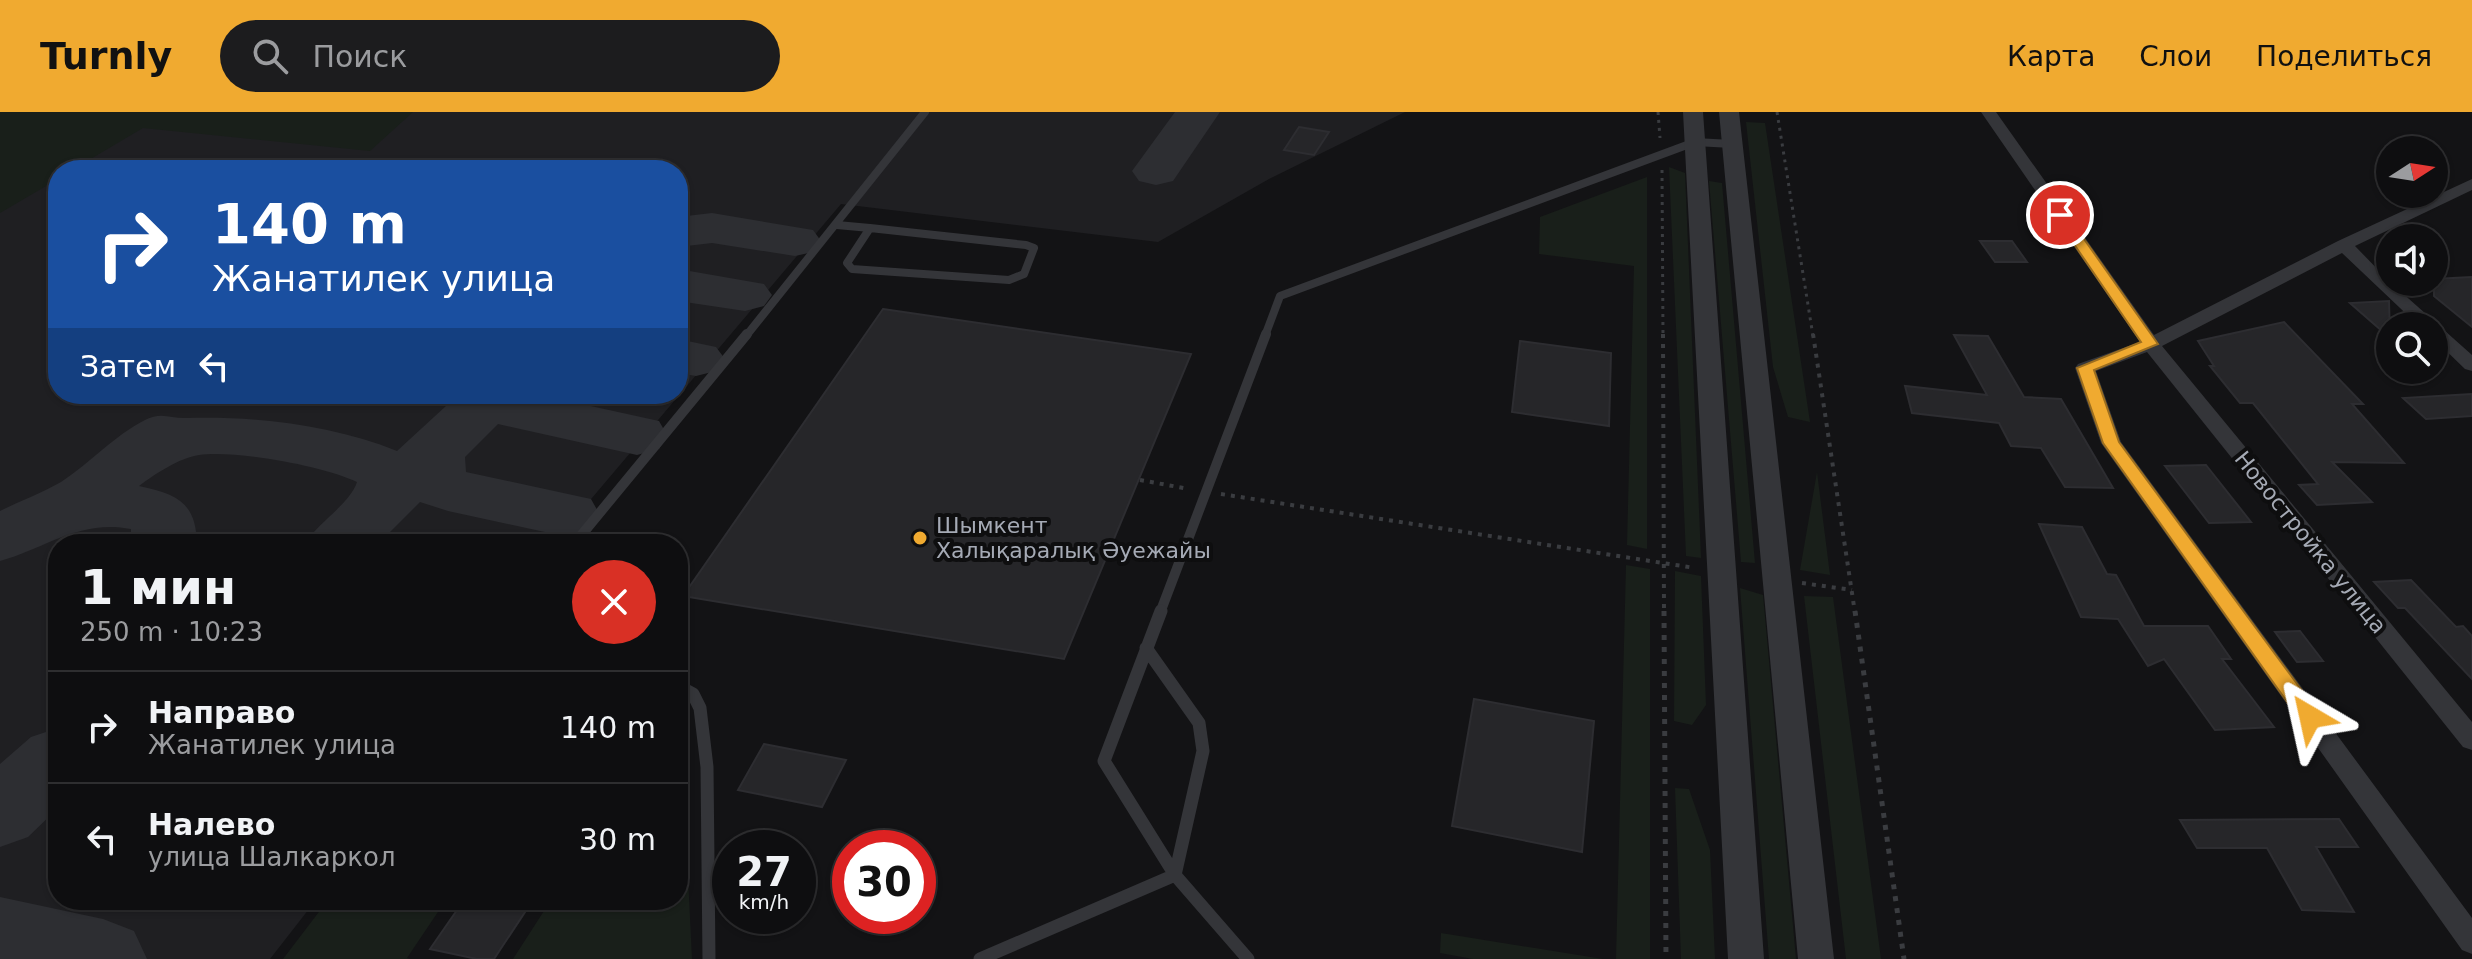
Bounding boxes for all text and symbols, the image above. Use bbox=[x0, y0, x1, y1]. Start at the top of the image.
search box bbox=[220, 20, 780, 92]
text: Turnly bbox=[40, 34, 172, 78]
icon: search bbox=[248, 34, 292, 78]
text: Поиск bbox=[312, 39, 407, 74]
text: Карта bbox=[2007, 40, 2095, 73]
text: Слои bbox=[2139, 40, 2212, 73]
text: Поделиться bbox=[2256, 40, 2432, 73]
north arrow bbox=[2376, 136, 2448, 208]
map controls bbox=[2376, 136, 2448, 384]
pin bbox=[2026, 181, 2094, 249]
text: 140 m bbox=[212, 191, 407, 256]
icon: right bbox=[80, 192, 184, 296]
icon: arrive bbox=[2038, 193, 2082, 237]
button: sound bbox=[2376, 224, 2448, 296]
text: Жанатилек улица bbox=[212, 258, 555, 299]
button: search bbox=[2376, 312, 2448, 384]
icon: left bbox=[192, 344, 236, 388]
text: Затем bbox=[80, 349, 176, 384]
street label: Новостройка улица bbox=[2230, 446, 2392, 638]
place label: Шымкент Халықаралық Әуежайы bbox=[936, 513, 1211, 563]
marker: Шымкент Халықаралық Әуежайы bbox=[911, 529, 929, 547]
text: 1 мин bbox=[80, 559, 236, 615]
button: close bbox=[572, 560, 656, 644]
text: 250 m · 10:23 bbox=[80, 617, 263, 647]
position arrow bbox=[2268, 675, 2352, 759]
text: Направо bbox=[148, 695, 295, 730]
icon: right bbox=[80, 705, 124, 749]
text: 140 m bbox=[560, 710, 656, 745]
text: Жанатилек улица bbox=[148, 730, 396, 760]
text: Налево bbox=[148, 807, 275, 842]
icon: left bbox=[80, 817, 124, 861]
text: 30 m bbox=[579, 822, 656, 857]
speed limit sign: 30 bbox=[832, 830, 936, 934]
text: улица Шалкаркол bbox=[148, 842, 396, 872]
text: 27 bbox=[736, 849, 792, 895]
text: km/h bbox=[739, 890, 789, 914]

